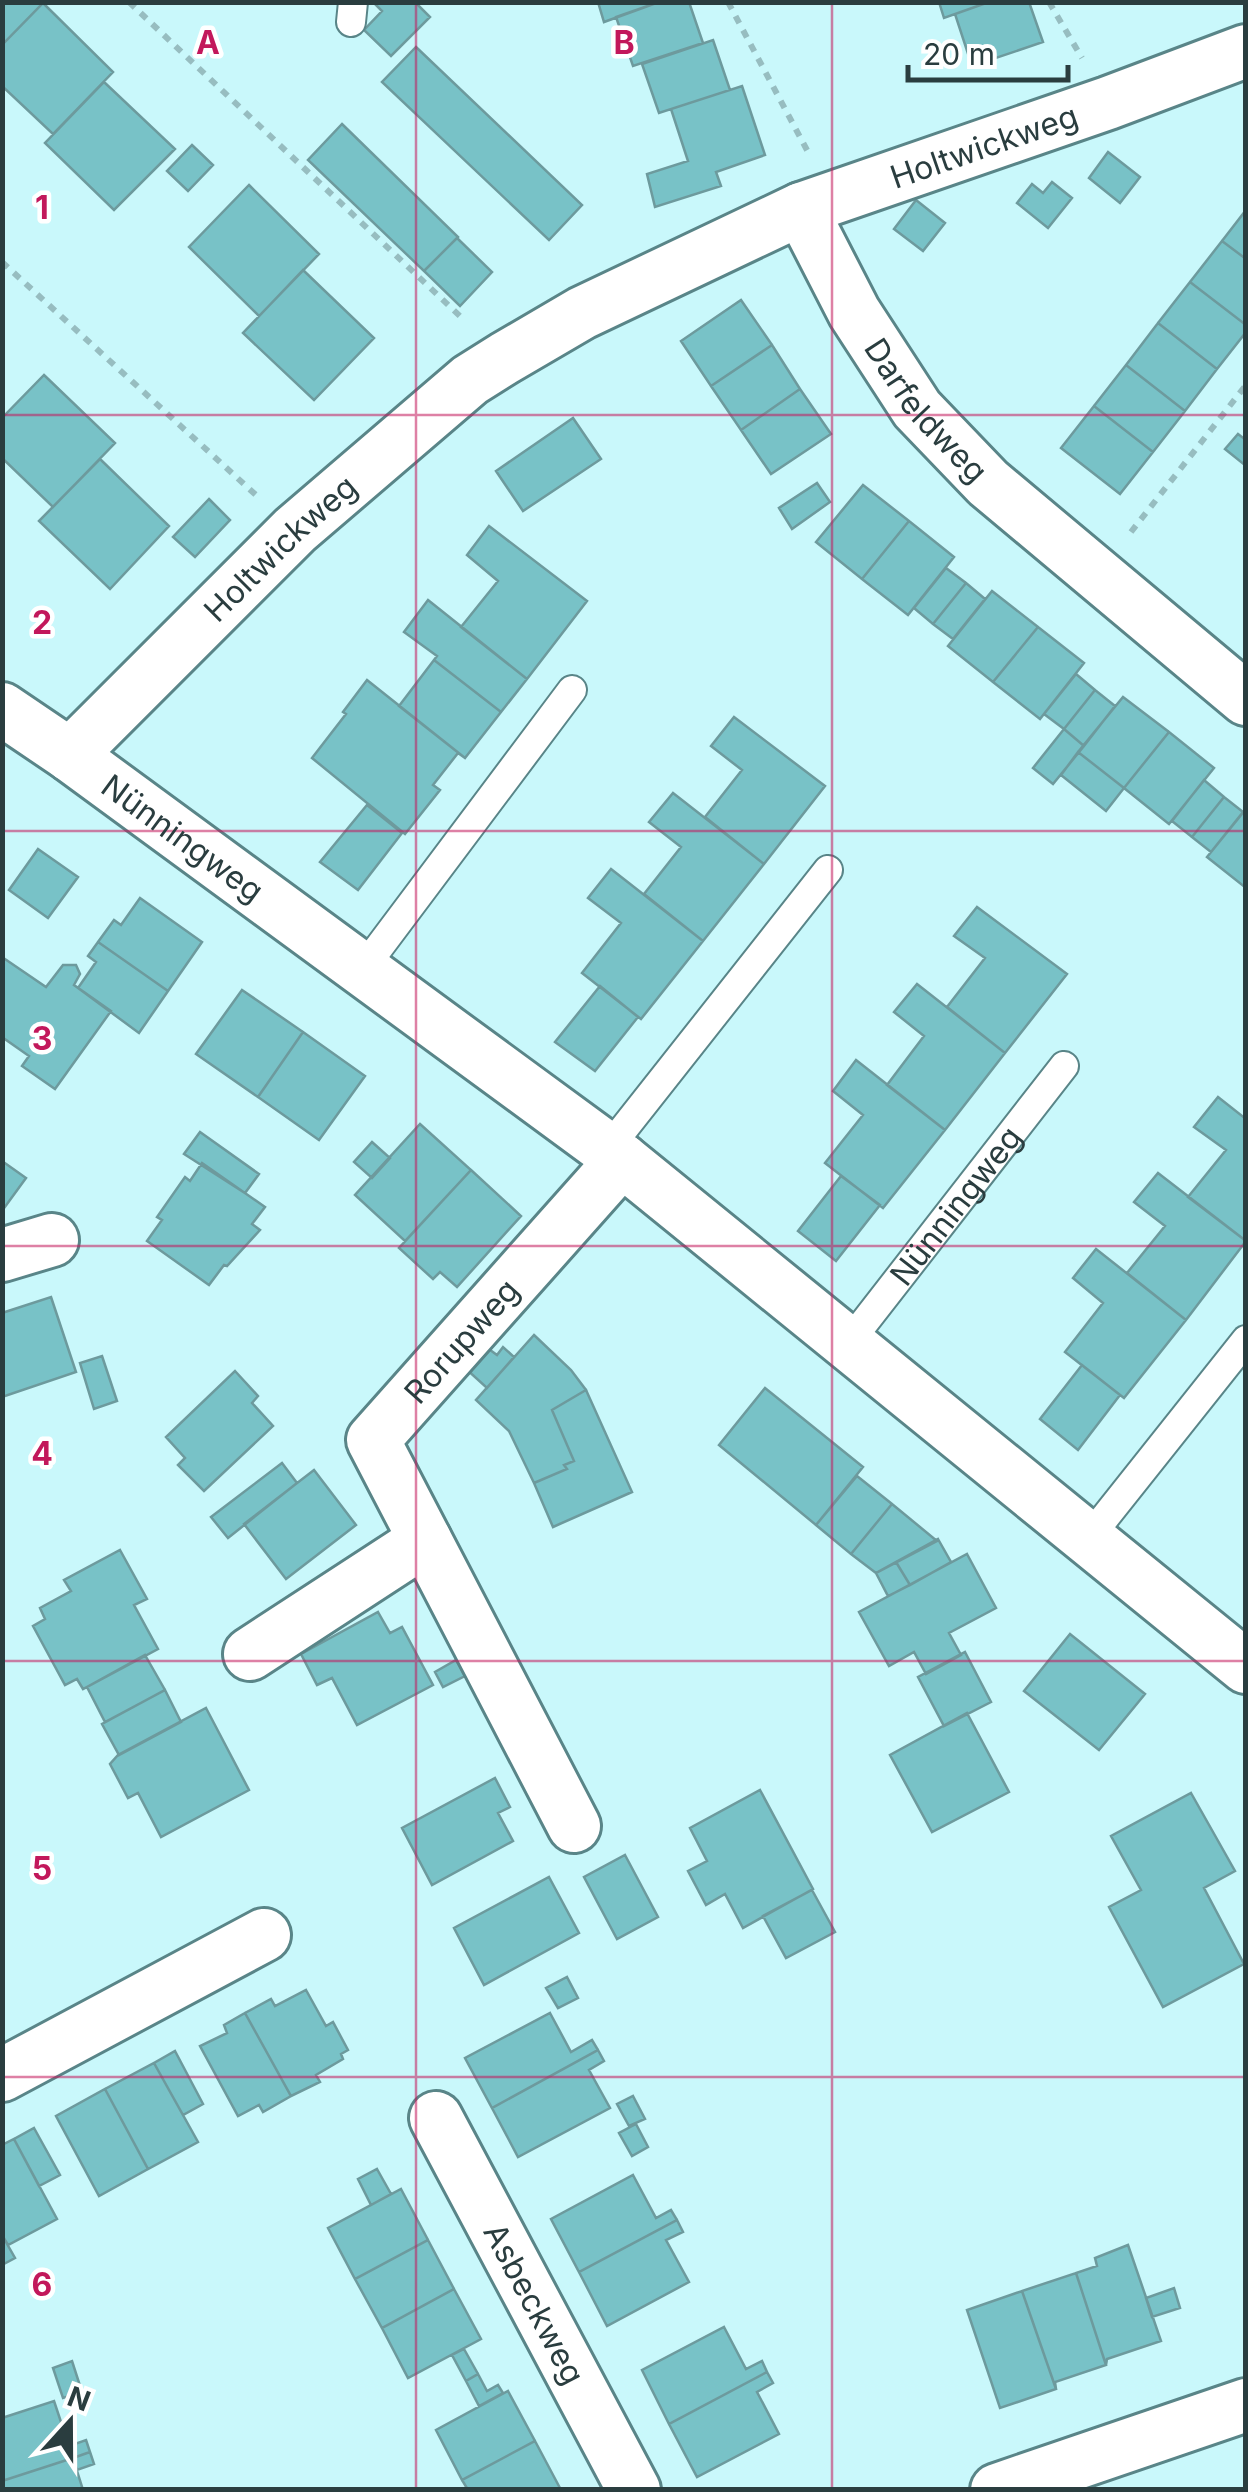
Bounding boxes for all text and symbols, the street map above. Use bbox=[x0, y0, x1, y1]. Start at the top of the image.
scale bar bbox=[908, 20, 1068, 82]
text: A bbox=[196, 23, 220, 62]
text: B bbox=[613, 23, 635, 62]
text: 20 m bbox=[923, 36, 995, 72]
street label: Holtwickweg bbox=[885, 96, 1083, 196]
text: 1 bbox=[35, 188, 49, 227]
street label: Darfeldweg bbox=[857, 331, 996, 490]
street label: Holtwickweg bbox=[196, 467, 364, 629]
text: 2 bbox=[32, 603, 52, 642]
street label: Nünningweg bbox=[94, 766, 271, 910]
text: 3 bbox=[32, 1019, 52, 1058]
street label: Nünningweg bbox=[881, 1118, 1029, 1293]
street label: Rorupweg bbox=[396, 1271, 527, 1411]
text: 4 bbox=[31, 1434, 53, 1473]
text: 5 bbox=[32, 1849, 52, 1888]
street label: Asbeckweg bbox=[476, 2216, 593, 2391]
text: 6 bbox=[32, 2265, 52, 2304]
north arrow bbox=[20, 2372, 120, 2472]
text: N bbox=[63, 2379, 95, 2418]

